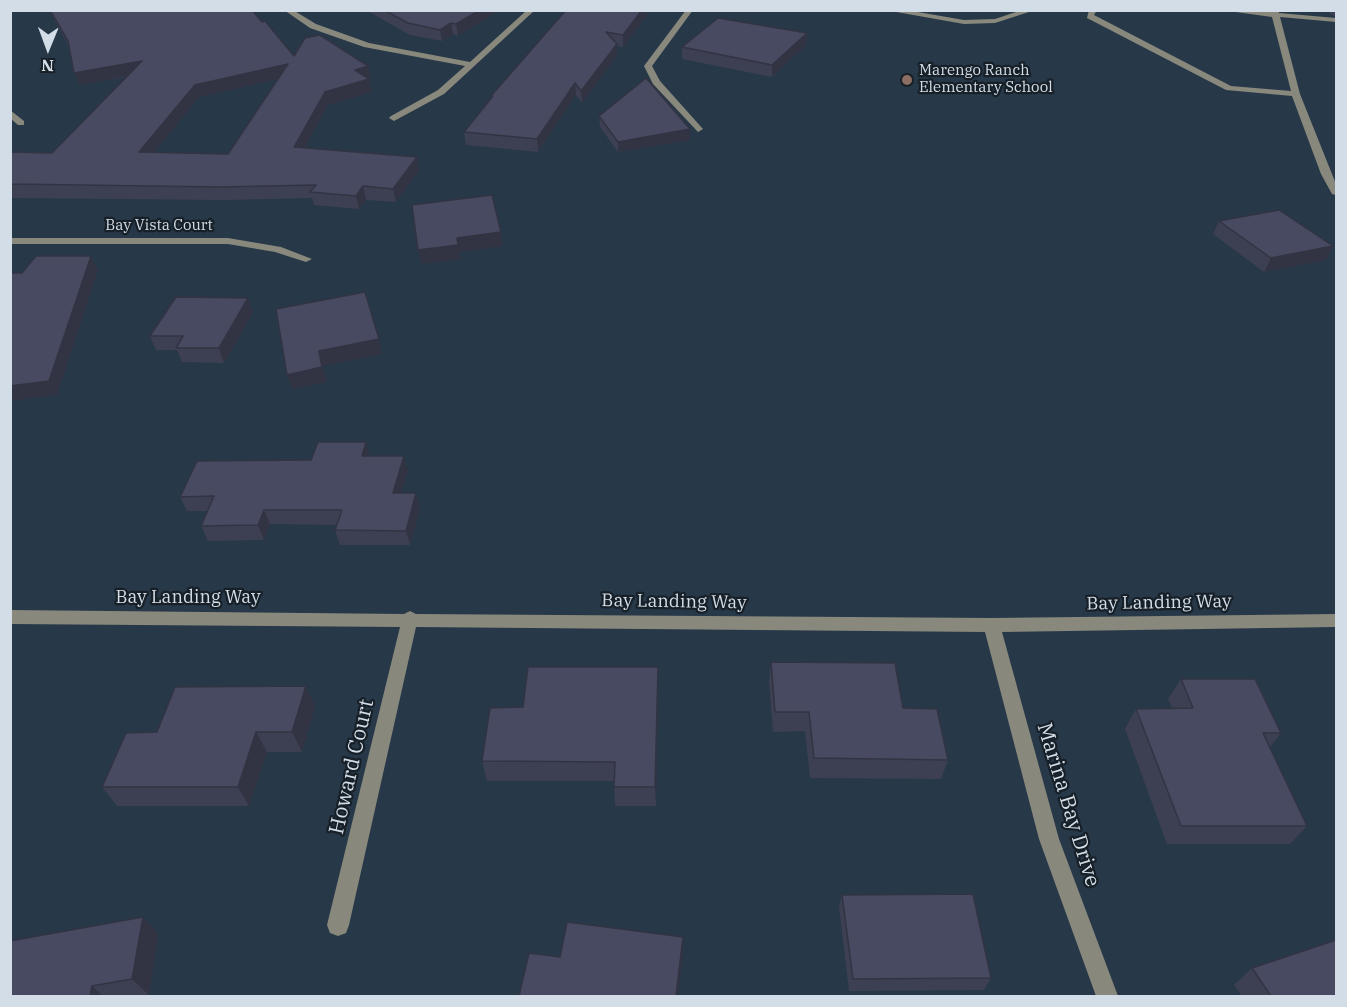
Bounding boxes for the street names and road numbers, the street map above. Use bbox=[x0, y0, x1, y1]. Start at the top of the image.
street label: Bay Vista Court bbox=[105, 217, 213, 235]
street label: Bay Landing Way bbox=[115, 587, 261, 609]
street label: Bay Landing Way bbox=[601, 590, 747, 614]
street label: Bay Landing Way bbox=[1086, 591, 1232, 615]
street label: Howard Court bbox=[324, 697, 380, 837]
street label: Marina Bay Drive bbox=[1031, 720, 1105, 890]

